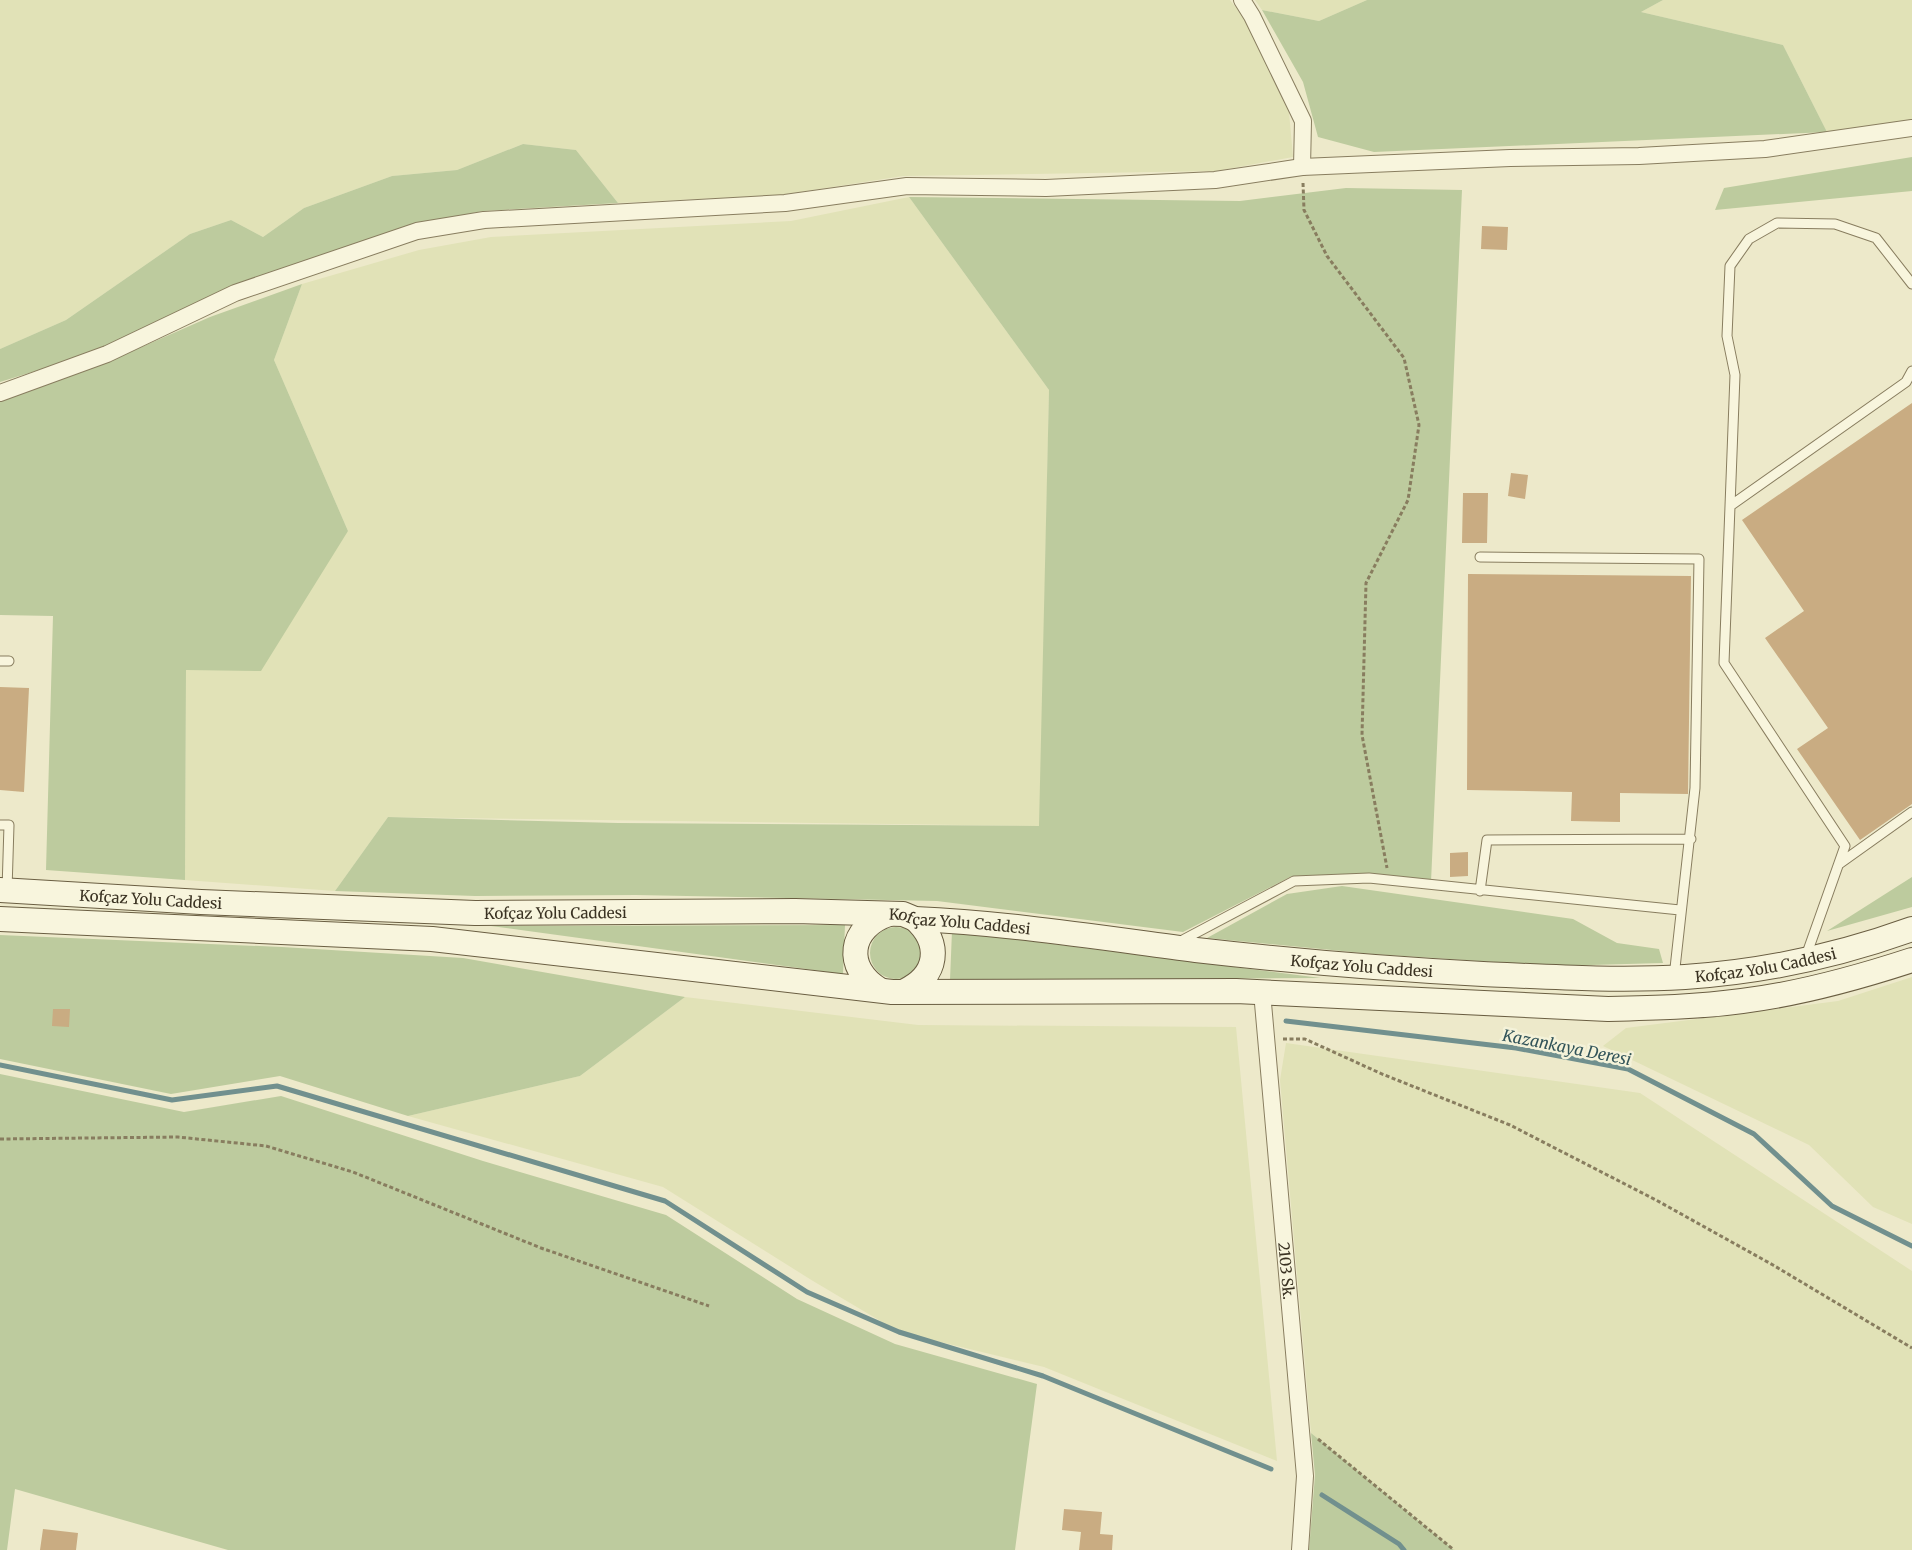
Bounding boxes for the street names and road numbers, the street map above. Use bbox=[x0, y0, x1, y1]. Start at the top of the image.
street label: Kofçaz Yolu Caddesi bbox=[79, 885, 223, 912]
street label: Kofçaz Yolu Caddesi bbox=[484, 903, 627, 922]
street label: Kofçaz Yolu Caddesi bbox=[889, 904, 1032, 938]
street label: Kofçaz Yolu Caddesi bbox=[1694, 943, 1838, 986]
street label: Kofçaz Yolu Caddesi bbox=[1290, 950, 1434, 981]
street label: 2103 Sk. bbox=[1275, 1241, 1299, 1300]

